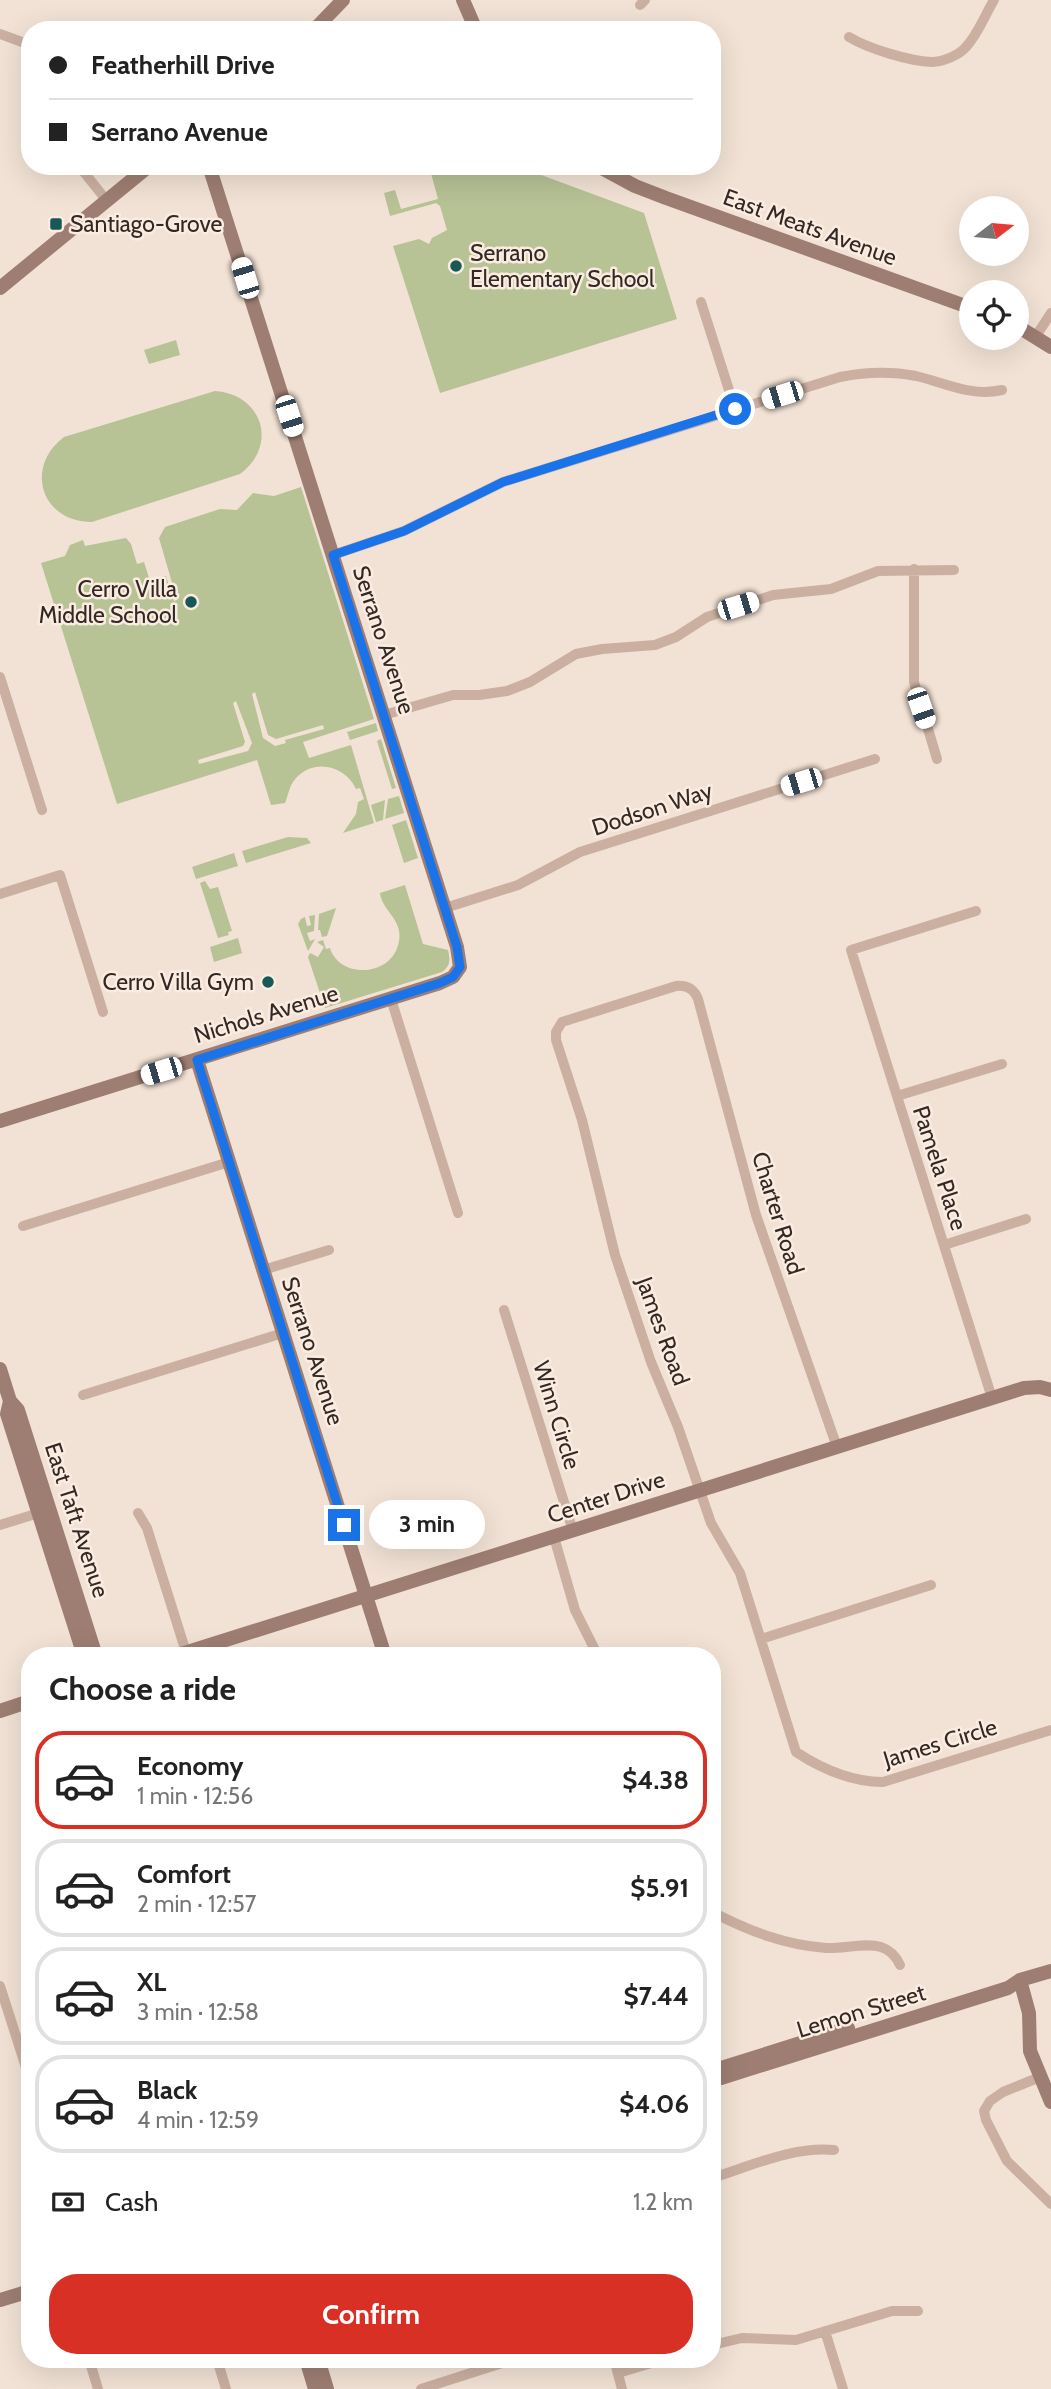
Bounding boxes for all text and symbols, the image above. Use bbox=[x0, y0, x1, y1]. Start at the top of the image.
text: Featherhill Drive bbox=[91, 49, 275, 81]
text: Serrano Avenue bbox=[91, 116, 268, 148]
street label: East Meats Avenue bbox=[719, 183, 901, 271]
north arrow bbox=[959, 196, 1029, 266]
map controls bbox=[959, 196, 1029, 350]
place label: Santiago-Grove bbox=[70, 210, 223, 238]
marker: Santiago-Grove bbox=[48, 216, 64, 232]
place label: Serrano Elementary School bbox=[470, 239, 655, 293]
car bbox=[229, 255, 262, 301]
marker: Serrano Elementary School bbox=[448, 258, 464, 274]
button: locate bbox=[959, 280, 1029, 350]
car bbox=[759, 379, 806, 411]
car bbox=[273, 393, 306, 439]
route start bbox=[719, 393, 751, 425]
street label: Serrano Avenue bbox=[347, 562, 421, 718]
place label: Cerro Villa Middle School bbox=[39, 575, 178, 629]
car bbox=[715, 590, 762, 622]
marker: Cerro Villa Middle School bbox=[183, 594, 199, 610]
car bbox=[905, 685, 938, 731]
car bbox=[778, 766, 825, 798]
street label: Dodson Way bbox=[588, 776, 716, 842]
place label: Cerro Villa Gym bbox=[102, 968, 254, 996]
marker: Cerro Villa Gym bbox=[260, 974, 276, 990]
street label: Nichols Avenue bbox=[190, 979, 342, 1049]
car bbox=[138, 1055, 185, 1087]
street label: Pamela Place bbox=[907, 1102, 973, 1234]
street label: Charter Road bbox=[746, 1148, 810, 1278]
street label: James Road bbox=[630, 1272, 696, 1389]
street label: Serrano Avenue bbox=[276, 1273, 350, 1429]
street label: Winn Circle bbox=[527, 1358, 587, 1473]
street label: East Taft Avenue bbox=[39, 1439, 115, 1601]
street label: Center Drive bbox=[544, 1465, 668, 1529]
callout: 3 min bbox=[368, 1500, 484, 1550]
route end bbox=[328, 1509, 360, 1541]
text: 3 min bbox=[399, 1510, 455, 1538]
text: Choose a ride bbox=[49, 1669, 236, 1708]
street label: James Circle bbox=[879, 1712, 1001, 1774]
icon: car bbox=[53, 1749, 116, 1812]
text: Economy bbox=[137, 1750, 243, 1782]
text: $4.38 bbox=[622, 1764, 689, 1796]
text: 1 min · 12:56 bbox=[137, 1782, 253, 1810]
icon: car bbox=[53, 1857, 116, 1920]
text: Comfort bbox=[137, 1858, 231, 1890]
text: $5.91 bbox=[630, 1872, 689, 1904]
text: 2 min · 12:57 bbox=[137, 1890, 256, 1918]
icon: car bbox=[53, 1965, 116, 2028]
text: XL bbox=[137, 1966, 166, 1998]
street label: Lemon Street bbox=[793, 1978, 929, 2044]
text: $7.44 bbox=[624, 1980, 689, 2012]
text: 3 min · 12:58 bbox=[137, 1998, 259, 2026]
icon: car bbox=[53, 2073, 116, 2136]
text: Black bbox=[137, 2074, 197, 2106]
text: $4.06 bbox=[619, 2088, 689, 2120]
text: 4 min · 12:59 bbox=[137, 2106, 259, 2134]
icon: cash bbox=[49, 2183, 87, 2221]
text: Cash bbox=[105, 2186, 158, 2218]
text: 1.2 km bbox=[633, 2188, 693, 2216]
button: Confirm bbox=[49, 2274, 693, 2354]

